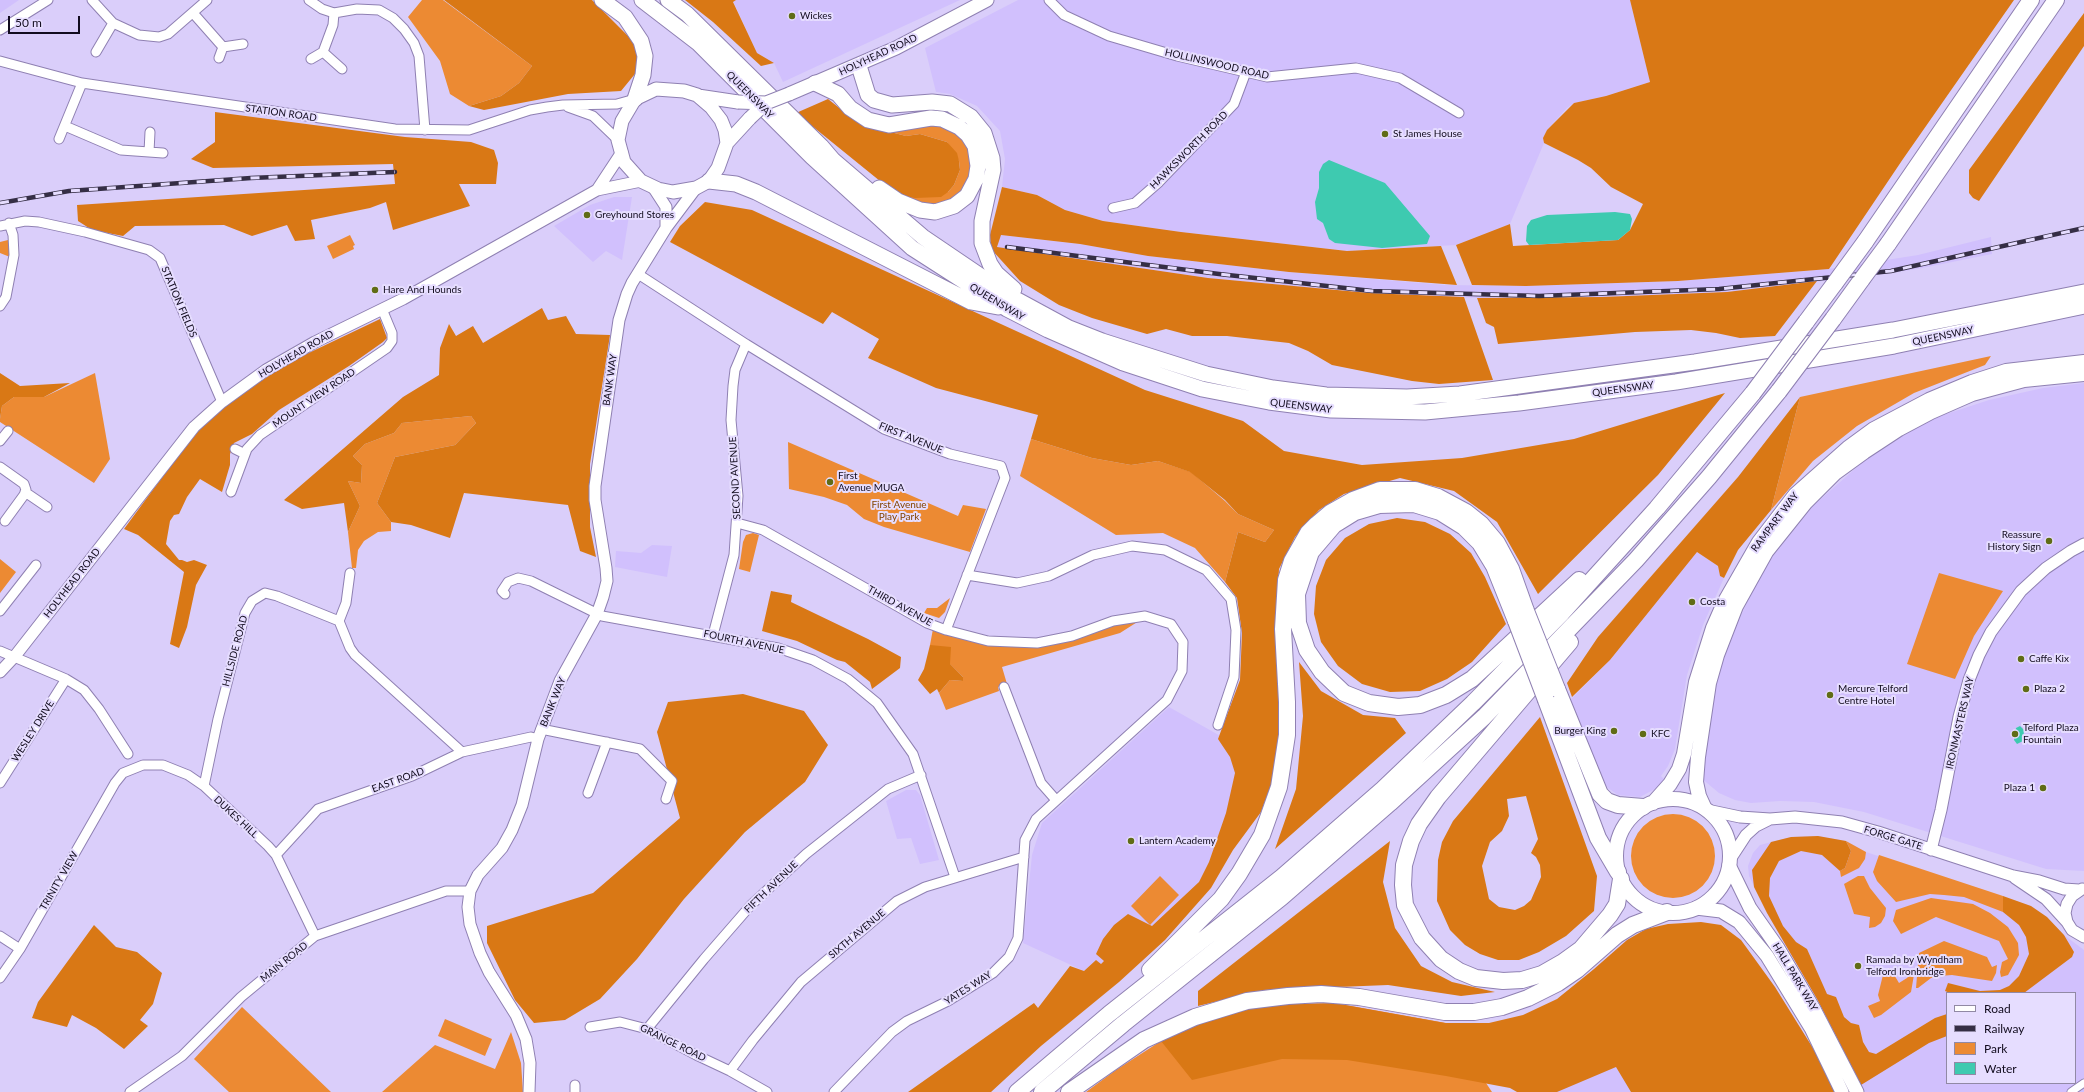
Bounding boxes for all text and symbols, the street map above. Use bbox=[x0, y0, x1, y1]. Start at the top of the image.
scale bar bbox=[10, 8, 82, 34]
place label: Wickes bbox=[800, 10, 832, 22]
marker: Wickes bbox=[787, 11, 797, 21]
text: 50 m bbox=[15, 15, 42, 30]
street label: HOLYHEAD ROAD bbox=[837, 32, 919, 78]
street label: HOLLINSWOOD ROAD bbox=[1164, 46, 1270, 82]
street label: QUEENSWAY bbox=[724, 69, 776, 121]
street label: STATION ROAD bbox=[245, 102, 317, 124]
street label: HAWKSWORTH ROAD bbox=[1148, 109, 1230, 191]
place label: St James House bbox=[1393, 128, 1462, 140]
marker: St James House bbox=[1380, 129, 1390, 139]
place label: Greyhound Stores bbox=[595, 209, 674, 221]
marker: Greyhound Stores bbox=[582, 210, 592, 220]
street label: STATION FIELDS bbox=[159, 265, 199, 339]
street label: QUEENSWAY bbox=[967, 281, 1027, 323]
place label: Hare And Hounds bbox=[383, 284, 461, 296]
marker: Hare And Hounds bbox=[370, 285, 380, 295]
street label: QUEENSWAY bbox=[1911, 324, 1975, 348]
street label: HOLYHEAD ROAD bbox=[256, 328, 336, 380]
street label: BANK WAY bbox=[600, 353, 620, 407]
street label: MOUNT VIEW ROAD bbox=[270, 366, 358, 430]
street label: QUEENSWAY bbox=[1591, 379, 1655, 399]
street label: QUEENSWAY bbox=[1269, 396, 1333, 416]
street label: FIRST AVENUE bbox=[877, 420, 945, 456]
street label: SECOND AVENUE bbox=[727, 436, 743, 520]
place label: First Avenue MUGA bbox=[838, 470, 904, 494]
marker: First Avenue MUGA bbox=[825, 477, 835, 487]
street label: RAMPART WAY bbox=[1749, 490, 1801, 554]
park label: First Avenue Play Park bbox=[871, 499, 927, 522]
place label: Reassure History Sign bbox=[1988, 529, 2041, 552]
marker: Reassure History Sign bbox=[2044, 536, 2054, 546]
street label: HOLYHEAD ROAD bbox=[41, 546, 103, 620]
street label: THIRD AVENUE bbox=[865, 583, 935, 629]
place label: Costa bbox=[1700, 596, 1725, 608]
marker: Costa bbox=[1687, 597, 1697, 607]
street label: HILLSIDE ROAD bbox=[220, 614, 250, 688]
street label: FOURTH AVENUE bbox=[702, 628, 786, 656]
place label: Caffe Kix bbox=[2029, 653, 2069, 665]
marker: Caffe Kix bbox=[2016, 654, 2026, 664]
street label: BANK WAY bbox=[538, 676, 568, 728]
street label: IRONMASTERS WAY bbox=[1944, 676, 1976, 770]
place label: Mercure Telford Centre Hotel bbox=[1838, 683, 1908, 706]
place label: Plaza 2 bbox=[2034, 683, 2065, 695]
marker: Plaza 2 bbox=[2021, 684, 2031, 694]
marker: Mercure Telford Centre Hotel bbox=[1825, 690, 1835, 700]
street label: WESLEY DRIVE bbox=[9, 698, 57, 764]
place label: Telford Plaza Fountain bbox=[2023, 722, 2079, 746]
place label: Burger King bbox=[1554, 725, 1606, 737]
marker: Burger King bbox=[1609, 726, 1619, 736]
place label: KFC bbox=[1651, 728, 1670, 740]
marker: KFC bbox=[1638, 729, 1648, 739]
marker: Telford Plaza Fountain bbox=[2010, 729, 2020, 739]
street label: EAST ROAD bbox=[370, 765, 426, 795]
place label: Plaza 1 bbox=[2004, 782, 2035, 794]
marker: Plaza 1 bbox=[2038, 783, 2048, 793]
street label: DUKES HILL bbox=[211, 793, 261, 841]
street label: FORGE GATE bbox=[1862, 823, 1924, 853]
place label: Lantern Academy bbox=[1139, 835, 1216, 847]
marker: Lantern Academy bbox=[1126, 836, 1136, 846]
street label: TRINITY VIEW bbox=[37, 850, 81, 912]
street label: FIFTH AVENUE bbox=[742, 858, 800, 916]
street label: SIXTH AVENUE bbox=[826, 907, 888, 961]
street label: MAIN ROAD bbox=[258, 939, 310, 985]
street label: HALL PARK WAY bbox=[1770, 941, 1820, 1013]
place label: Ramada by Wyndham Telford Ironbridge bbox=[1866, 954, 1962, 978]
marker: Ramada by Wyndham Telford Ironbridge bbox=[1853, 961, 1863, 971]
street label: YATES WAY bbox=[942, 969, 994, 1007]
legend bbox=[1946, 992, 2076, 1084]
text: Road bbox=[1984, 1001, 2011, 1016]
text: Railway bbox=[1984, 1021, 2024, 1036]
street label: GRANGE ROAD bbox=[638, 1022, 708, 1064]
text: Park bbox=[1984, 1041, 2007, 1056]
text: Water bbox=[1984, 1061, 2017, 1076]

